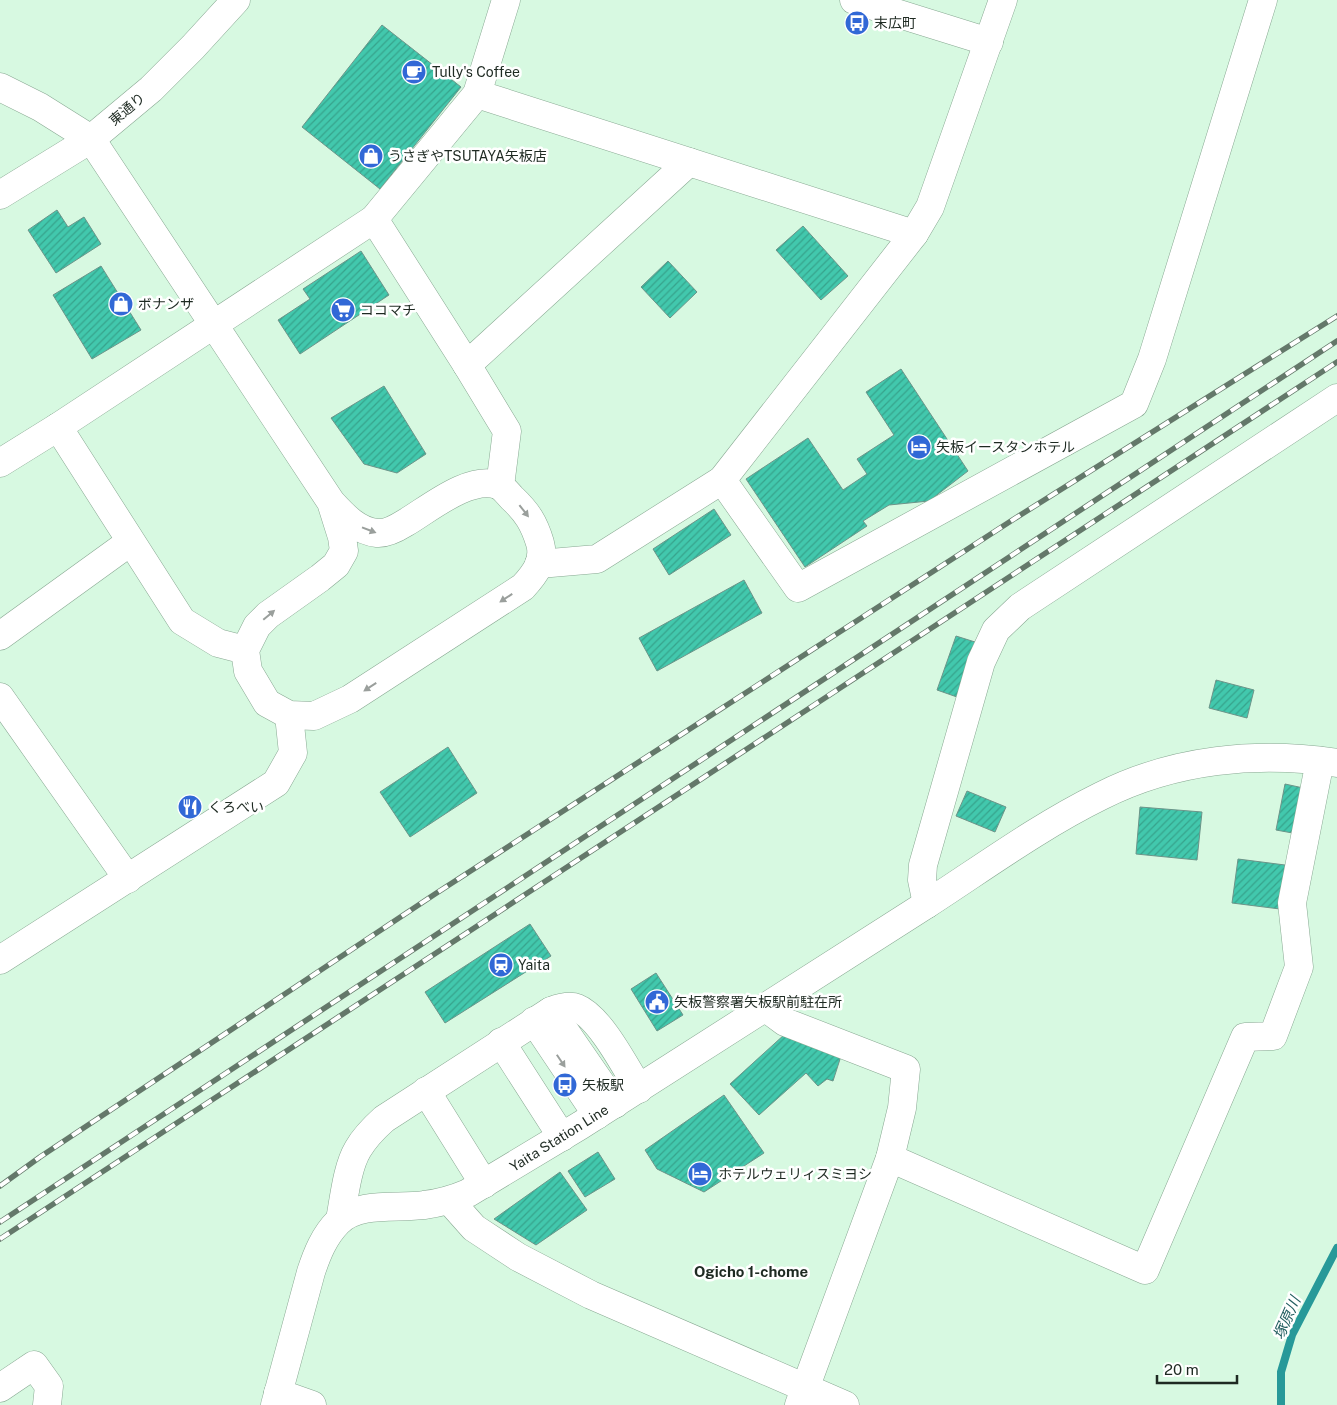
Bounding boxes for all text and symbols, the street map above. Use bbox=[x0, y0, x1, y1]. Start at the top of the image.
bus stop icon: 末広町 bbox=[844, 10, 870, 36]
place label: 末広町 bbox=[874, 15, 916, 31]
cafe icon: Tully's Coffee bbox=[401, 59, 427, 85]
place label: Tully's Coffee bbox=[432, 64, 520, 80]
street label: 東通り bbox=[106, 89, 148, 129]
shop icon: うさぎやTSUTAYA矢板店 bbox=[358, 143, 384, 169]
place label: うさぎやTSUTAYA矢板店 bbox=[388, 148, 547, 164]
shop icon: ボナンザ bbox=[108, 291, 134, 317]
place label: ボナンザ bbox=[138, 296, 194, 312]
supermarket icon: ココマチ bbox=[330, 297, 356, 323]
place label: ココマチ bbox=[360, 302, 416, 318]
hotel icon: 矢板イースタンホテル bbox=[906, 434, 932, 460]
place label: 矢板イースタンホテル bbox=[936, 439, 1075, 455]
one-way arrow bbox=[519, 504, 530, 517]
one-way arrow bbox=[362, 526, 377, 534]
one-way arrow bbox=[499, 594, 513, 603]
one-way arrow bbox=[263, 610, 275, 621]
one-way arrow bbox=[363, 682, 376, 691]
restaurant icon: くろべい bbox=[177, 794, 203, 820]
place label: くろべい bbox=[208, 799, 264, 815]
station icon: Yaita bbox=[488, 952, 514, 978]
place label: Yaita bbox=[518, 957, 550, 973]
public building icon: 矢板警察署矢板駅前駐在所 bbox=[644, 989, 670, 1015]
place label: 矢板警察署矢板駅前駐在所 bbox=[674, 994, 842, 1010]
one-way arrow bbox=[556, 1055, 566, 1068]
bus stop icon: 矢板駅 bbox=[552, 1072, 578, 1098]
place label: 矢板駅 bbox=[582, 1077, 624, 1093]
street label: Yaita Station Line bbox=[507, 1101, 611, 1175]
hotel icon: ホテルウェリィスミヨシ bbox=[687, 1161, 713, 1187]
place label: ホテルウェリィスミヨシ bbox=[718, 1166, 872, 1182]
district label: Ogicho 1-chome bbox=[694, 1263, 808, 1280]
water label: 塚原川 bbox=[1270, 1292, 1304, 1342]
scale bar bbox=[1157, 1352, 1237, 1384]
text: 20 m bbox=[1164, 1361, 1199, 1378]

